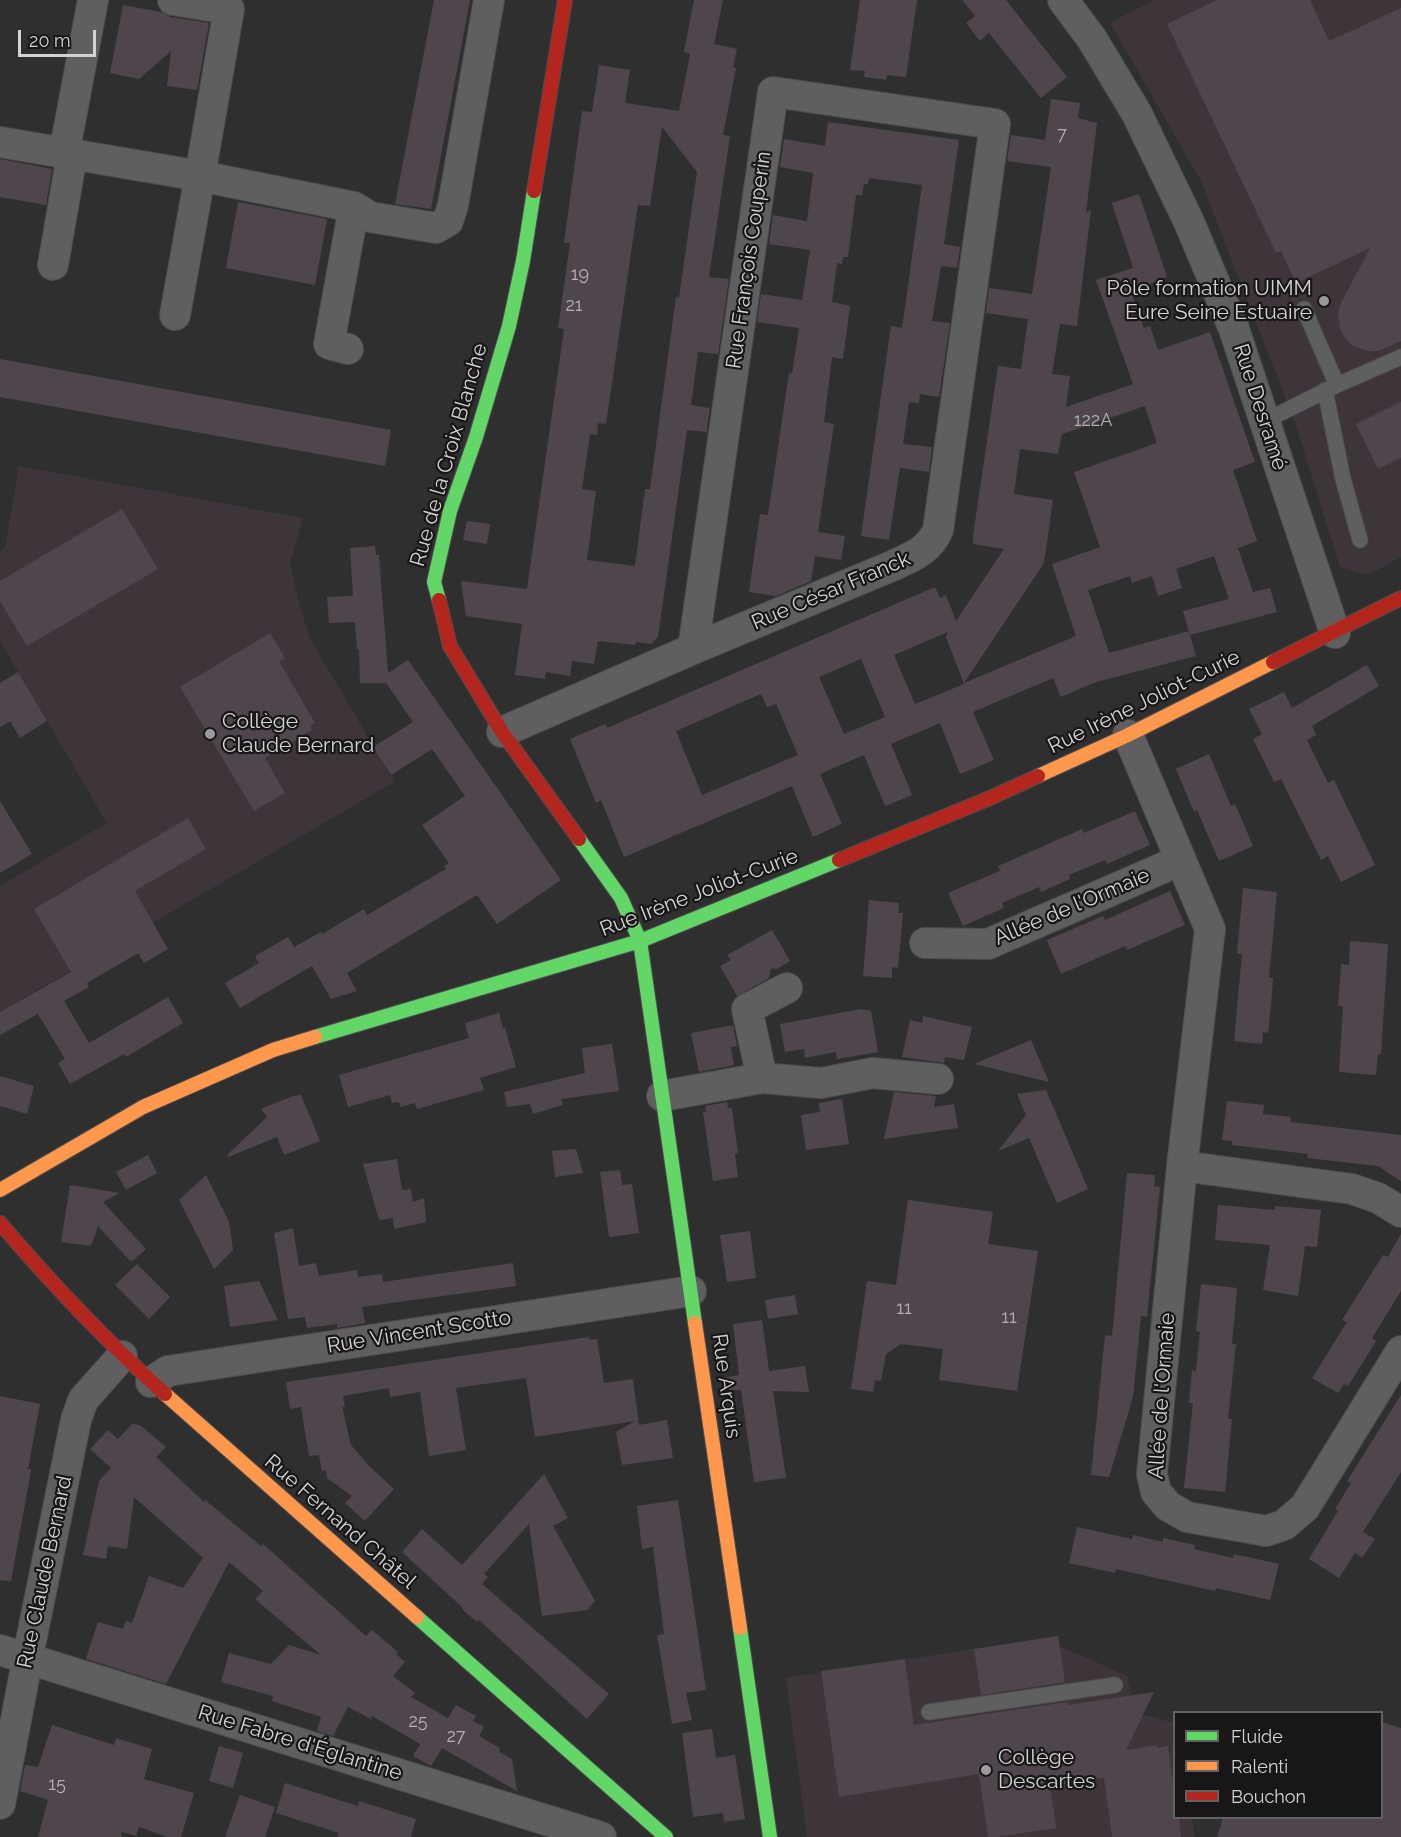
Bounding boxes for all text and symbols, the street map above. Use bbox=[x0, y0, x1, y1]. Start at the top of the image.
scale bar bbox=[21, 18, 99, 56]
text: 20 m bbox=[29, 30, 71, 51]
house number: 7 bbox=[1057, 124, 1067, 146]
street label: Rue François Couperin bbox=[721, 150, 777, 370]
house number: 19 bbox=[571, 264, 589, 286]
place label: Pôle formation UIMM Eure Seine Estuaire bbox=[1107, 276, 1312, 326]
marker: Pôle formation UIMM Eure Seine Estuaire bbox=[1317, 294, 1331, 308]
house number: 21 bbox=[565, 295, 583, 317]
street label: Rue de la Croix Blanche bbox=[405, 341, 493, 569]
street label: Rue Desramé bbox=[1228, 341, 1292, 473]
house number: 122A bbox=[1074, 410, 1112, 432]
street label: Rue César Franck bbox=[748, 546, 914, 636]
street label: Rue Irène Joliot-Curie bbox=[1044, 645, 1244, 759]
place label: Collège Claude Bernard bbox=[222, 709, 374, 759]
marker: Collège Claude Bernard bbox=[203, 727, 217, 741]
street label: Rue Irène Joliot-Curie bbox=[596, 844, 802, 942]
street label: Allée de l'Ormaie bbox=[990, 863, 1154, 951]
house number: 11 bbox=[896, 1298, 912, 1320]
street label: Rue Vincent Scotto bbox=[325, 1305, 513, 1359]
house number: 11 bbox=[1001, 1307, 1017, 1329]
street label: Allée de l'Ormaie bbox=[1144, 1312, 1180, 1480]
street label: Rue Arquis bbox=[706, 1332, 746, 1440]
street label: Rue Fernand Châtel bbox=[259, 1449, 421, 1595]
street label: Rue Claude Bernard bbox=[12, 1474, 78, 1670]
street label: Rue Fabre d'Églantine bbox=[195, 1700, 405, 1786]
house number: 25 bbox=[408, 1711, 428, 1733]
legend bbox=[1173, 1711, 1383, 1819]
house number: 27 bbox=[446, 1726, 466, 1748]
text: Fluide bbox=[1231, 1726, 1283, 1747]
place label: Collège Descartes bbox=[998, 1745, 1095, 1795]
text: Ralenti bbox=[1231, 1756, 1288, 1777]
marker: Collège Descartes bbox=[979, 1763, 993, 1777]
house number: 15 bbox=[48, 1774, 66, 1796]
text: Bouchon bbox=[1231, 1786, 1306, 1807]

